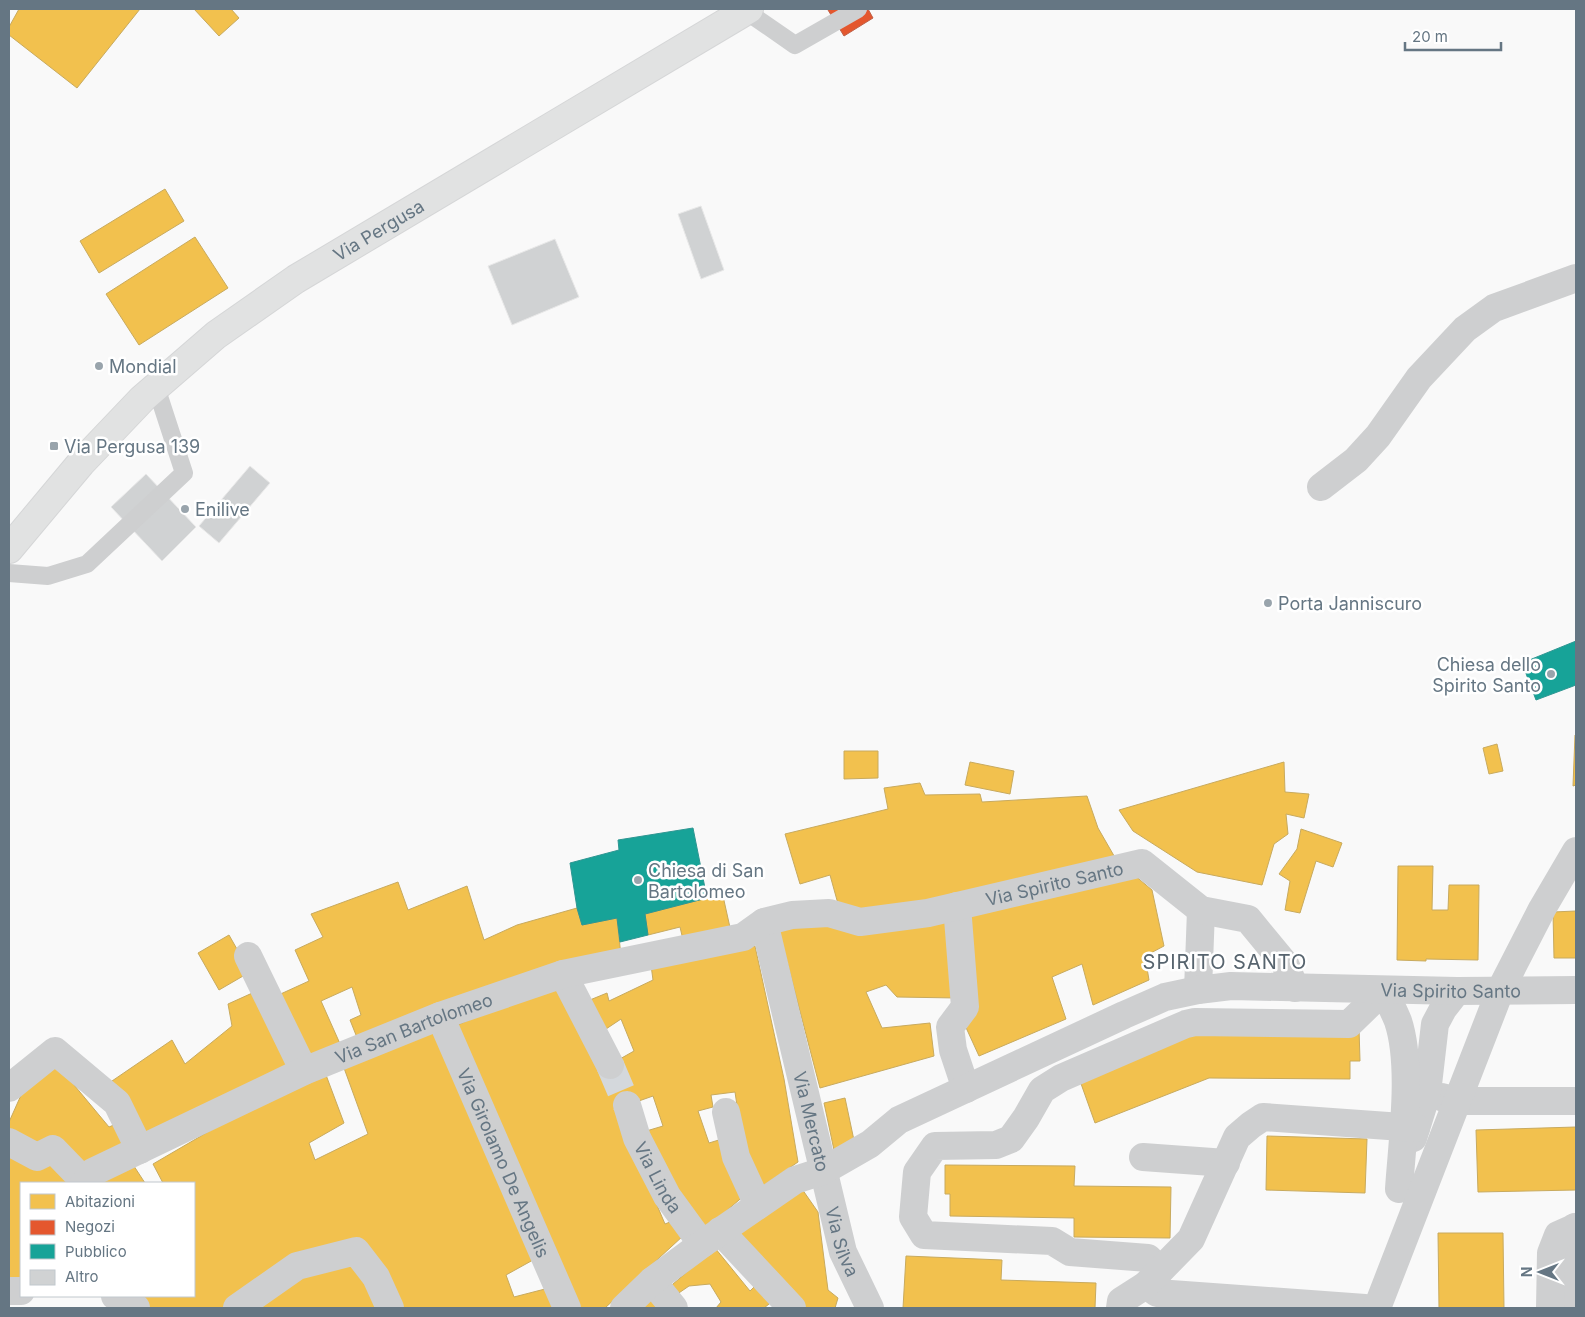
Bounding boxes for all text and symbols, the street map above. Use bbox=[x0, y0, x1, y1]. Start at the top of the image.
scale bar bbox=[1405, 20, 1501, 52]
text: 20 m bbox=[1412, 27, 1448, 46]
street label: Via Pergusa bbox=[329, 195, 427, 265]
place label: Mondial bbox=[109, 356, 177, 377]
marker: Mondial bbox=[93, 360, 105, 372]
place label: Via Pergusa 139 bbox=[64, 436, 200, 457]
marker: Via Pergusa 139 bbox=[48, 440, 60, 452]
place label: Enilive bbox=[195, 499, 250, 520]
marker: Enilive bbox=[179, 503, 191, 515]
place label: Porta Janniscuro bbox=[1278, 593, 1422, 614]
marker: Porta Janniscuro bbox=[1262, 597, 1274, 609]
place label: Chiesa dello Spirito Santo bbox=[1432, 654, 1541, 696]
marker: Chiesa dello Spirito Santo bbox=[1545, 668, 1557, 680]
street label: Via Spirito Santo bbox=[984, 857, 1125, 910]
place label: Chiesa di San Bartolomeo bbox=[648, 860, 764, 902]
marker: Chiesa di San Bartolomeo bbox=[632, 874, 644, 886]
district label: SPIRITO SANTO bbox=[1143, 950, 1307, 974]
street label: Via Spirito Santo bbox=[1380, 979, 1521, 1002]
street label: Via San Bartolomeo bbox=[332, 988, 495, 1068]
street label: Via Girolamo De Angelis bbox=[453, 1065, 554, 1261]
street label: Via Mercato bbox=[790, 1069, 834, 1174]
street label: Via Linda bbox=[630, 1138, 686, 1217]
legend bbox=[20, 1182, 195, 1297]
text: Abitazioni bbox=[65, 1192, 135, 1211]
street label: Via Silva bbox=[822, 1204, 864, 1280]
text: Negozi bbox=[65, 1217, 115, 1236]
text: Pubblico bbox=[65, 1242, 127, 1261]
north arrow bbox=[1515, 1247, 1565, 1297]
text: Altro bbox=[65, 1267, 99, 1286]
text: N bbox=[1518, 1267, 1535, 1277]

